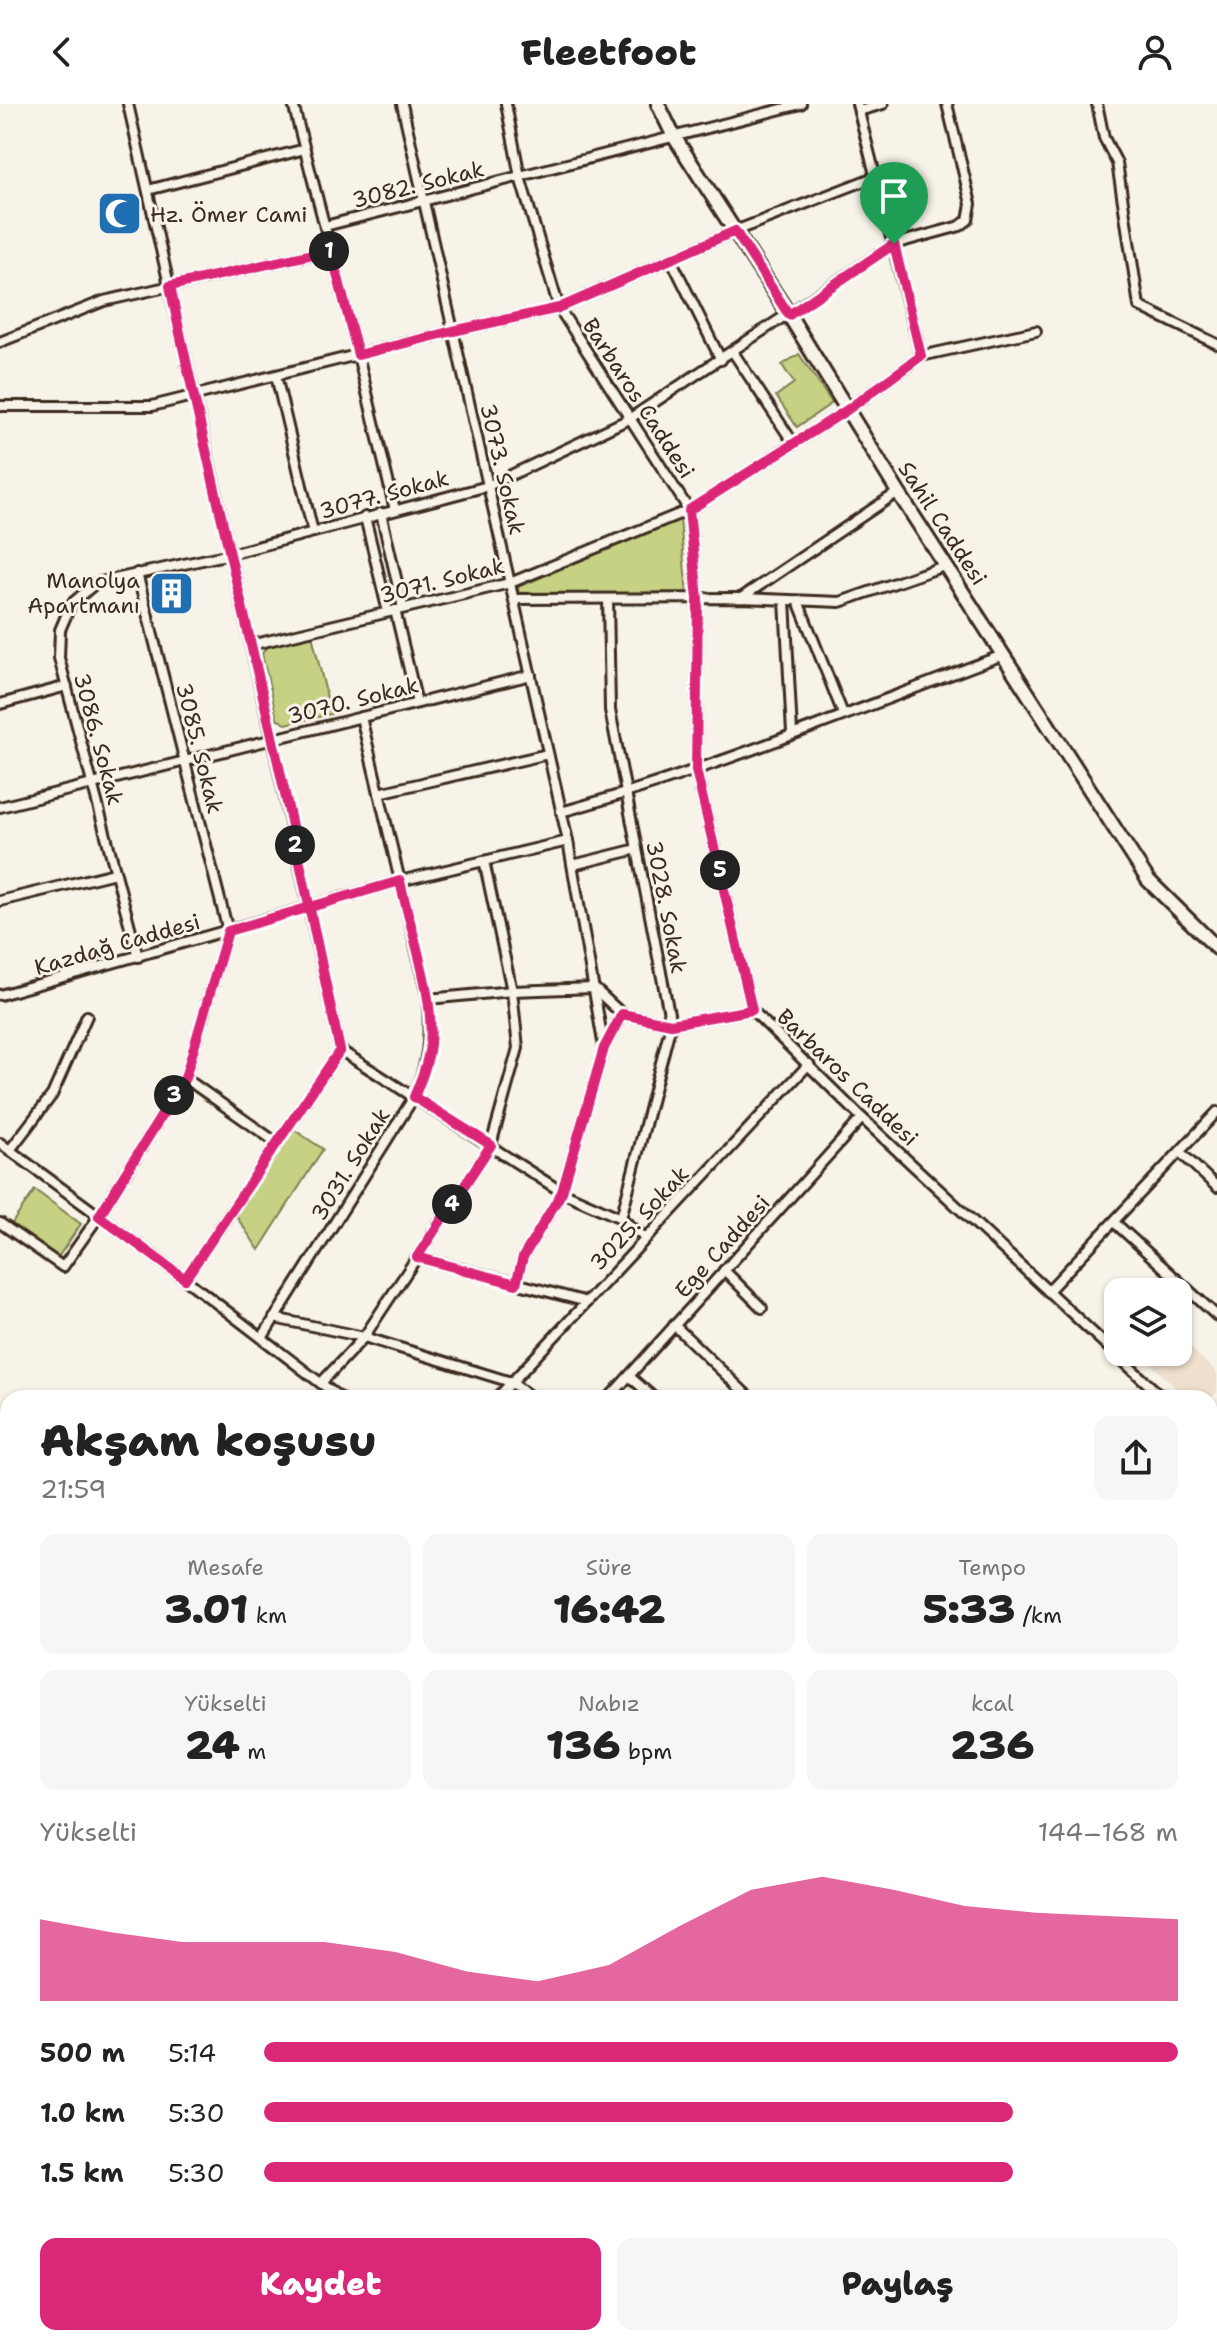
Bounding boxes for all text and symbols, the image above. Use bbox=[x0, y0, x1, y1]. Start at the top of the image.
text: Fleetfoot bbox=[521, 28, 696, 77]
icon: back bbox=[40, 30, 84, 74]
icon: person bbox=[1133, 30, 1177, 74]
street label: 3082. Sokak bbox=[349, 154, 487, 215]
pin bbox=[860, 162, 928, 244]
icon: arrive bbox=[872, 174, 916, 218]
mosque icon: Hz. Ömer Cami bbox=[95, 190, 143, 238]
place label: Hz. Ömer Cami bbox=[150, 200, 308, 229]
pin: 1 bbox=[309, 231, 349, 271]
text: 1 bbox=[324, 236, 334, 265]
street label: Barbaros Caddesi bbox=[576, 312, 701, 484]
street label: 3073. Sokak bbox=[473, 401, 532, 538]
street label: Sahil Caddesi bbox=[892, 456, 994, 591]
street label: 3077. Sokak bbox=[316, 463, 452, 526]
street label: 3071. Sokak bbox=[377, 551, 508, 610]
place label: Manolya Apartmanı bbox=[27, 566, 140, 620]
building icon: Manolya Apartmanı bbox=[147, 569, 195, 617]
street label: 3086. Sokak bbox=[67, 670, 130, 809]
street label: 3070. Sokak bbox=[284, 670, 422, 731]
street label: 3085. Sokak bbox=[169, 680, 230, 817]
pin: 2 bbox=[275, 825, 315, 865]
text: 2 bbox=[287, 830, 303, 859]
street label: 3028. Sokak bbox=[639, 838, 694, 976]
pin: 5 bbox=[700, 850, 740, 890]
text: 5 bbox=[713, 855, 727, 884]
street label: Kazdağ Caddesi bbox=[31, 907, 203, 982]
street label: Barbaros Caddesi bbox=[771, 1002, 925, 1152]
pin: 3 bbox=[154, 1075, 194, 1115]
text: 3 bbox=[166, 1080, 182, 1109]
street label: 3031. Sokak bbox=[304, 1102, 397, 1226]
street label: 3025. Sokak bbox=[583, 1160, 695, 1277]
pin: 4 bbox=[432, 1184, 472, 1224]
text: 4 bbox=[444, 1189, 460, 1218]
street label: Ege Caddesi bbox=[668, 1189, 776, 1304]
map controls bbox=[1104, 1278, 1192, 1366]
button: layers bbox=[1104, 1278, 1192, 1366]
text: Akşam koşusu bbox=[40, 1411, 377, 1470]
button: share bbox=[1094, 1416, 1178, 1500]
text: 21:59 bbox=[40, 1471, 106, 1506]
text: Mesafe bbox=[187, 1553, 264, 1582]
text: Süre bbox=[586, 1553, 632, 1582]
text: Tempo bbox=[958, 1553, 1026, 1582]
text: 3.01 bbox=[164, 1582, 248, 1636]
text: 16:42 bbox=[553, 1582, 665, 1636]
text: 5:33 bbox=[923, 1582, 1015, 1636]
text: km bbox=[248, 1601, 287, 1630]
text: /km bbox=[1015, 1601, 1062, 1630]
text: Yükselti bbox=[185, 1689, 267, 1718]
text: Nabız bbox=[578, 1689, 640, 1718]
text: kcal bbox=[971, 1689, 1014, 1718]
text: 24 bbox=[185, 1718, 240, 1772]
text: 136 bbox=[546, 1718, 620, 1772]
text: 236 bbox=[950, 1718, 1035, 1772]
text: m bbox=[240, 1737, 266, 1766]
text: bpm bbox=[620, 1737, 672, 1766]
text: Yükselti bbox=[40, 1814, 137, 1849]
text: 144–168 m bbox=[1038, 1814, 1178, 1849]
text: 500 m bbox=[40, 2035, 125, 2070]
text: 5:14 bbox=[168, 2035, 216, 2070]
text: 1.0 km bbox=[40, 2095, 125, 2130]
text: 5:30 bbox=[168, 2095, 225, 2130]
text: 1.5 km bbox=[40, 2155, 124, 2190]
text: 5:30 bbox=[168, 2155, 225, 2190]
button: Kaydet bbox=[40, 2238, 601, 2330]
button: Paylaş bbox=[617, 2238, 1178, 2330]

